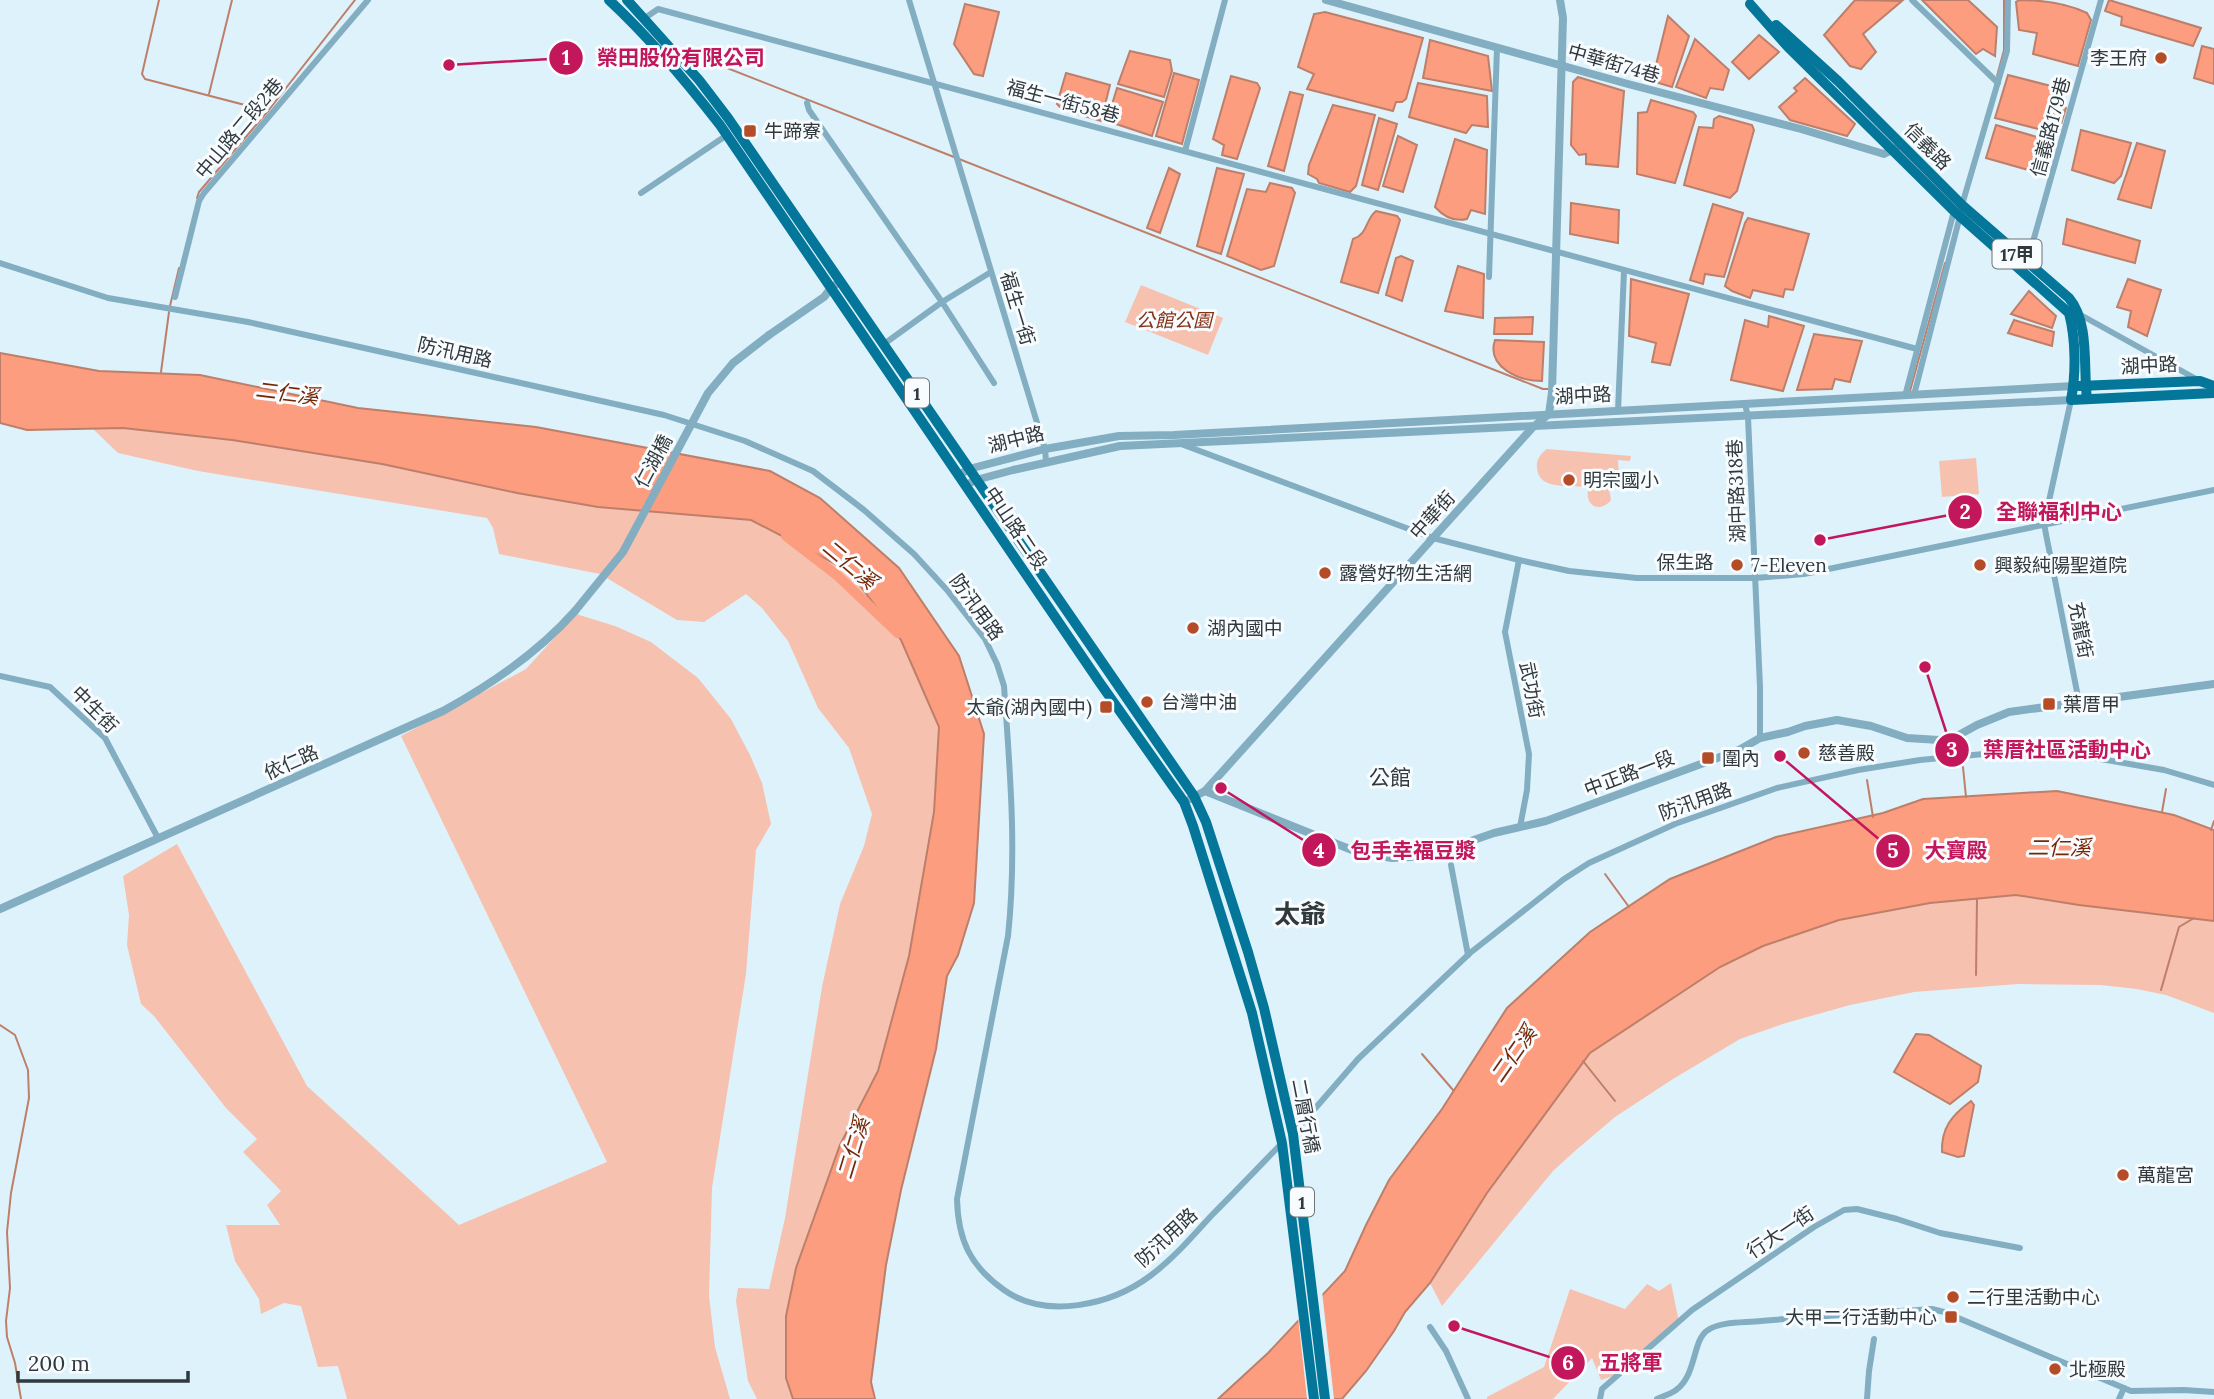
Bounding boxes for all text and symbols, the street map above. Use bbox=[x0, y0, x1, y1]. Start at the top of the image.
callout: 榮田股份有限公司 bbox=[548, 37, 779, 79]
street label: 中華街74巷 bbox=[1565, 38, 1663, 88]
text: 1 bbox=[562, 44, 570, 71]
text: 榮田股份有限公司 bbox=[597, 44, 765, 71]
place label: 李王府 bbox=[2090, 46, 2147, 70]
marker: 李王府 bbox=[2153, 50, 2169, 66]
street label: 中山路二段2巷 bbox=[190, 73, 288, 183]
street label: 福生一街58巷 bbox=[1004, 74, 1122, 128]
street label: 信義路179巷 bbox=[2025, 74, 2075, 180]
street label: 信義路 bbox=[1899, 117, 1957, 175]
place label: 牛蹄寮 bbox=[764, 119, 821, 143]
marker: 牛蹄寮 bbox=[742, 123, 758, 139]
road number: 17甲 bbox=[1993, 240, 2042, 268]
street label: 福生一街 bbox=[995, 268, 1041, 348]
park label: 公館公園 bbox=[1136, 308, 1215, 332]
street label: 防汛用路 bbox=[415, 332, 495, 372]
street label: 湖中路 bbox=[2120, 352, 2178, 378]
water label: 二仁溪 bbox=[254, 376, 323, 411]
road number: 1 bbox=[905, 379, 929, 408]
street label: 湖中路 bbox=[1554, 382, 1612, 408]
street label: 湖中路 bbox=[985, 420, 1047, 458]
street label: 仁湖橋 bbox=[629, 430, 677, 492]
street label: 湖中路318巷 bbox=[1722, 439, 1750, 543]
place label: 明宗國小 bbox=[1583, 468, 1659, 492]
marker: 明宗國小 bbox=[1561, 472, 1577, 488]
street label: 中山路二段 bbox=[979, 482, 1053, 574]
street label: 中華街 bbox=[1404, 486, 1460, 544]
callout: 全聯福利中心 bbox=[1947, 491, 2136, 533]
text: 2 bbox=[1959, 498, 1971, 525]
text: 全聯福利中心 bbox=[1996, 498, 2122, 525]
water label: 二仁溪 bbox=[817, 533, 885, 597]
street label: 保生路 bbox=[1656, 550, 1714, 574]
place label: 7-Eleven bbox=[1751, 553, 1827, 577]
place label: 興毅純陽聖道院 bbox=[1994, 553, 2127, 577]
marker: 7-Eleven bbox=[1729, 557, 1745, 573]
marker: 興毅純陽聖道院 bbox=[1972, 557, 1988, 573]
place label: 露營好物生活網 bbox=[1339, 561, 1472, 585]
marker: 露營好物生活網 bbox=[1317, 565, 1333, 581]
street label: 防汛用路 bbox=[945, 569, 1009, 645]
street label: 充龍街 bbox=[2064, 600, 2098, 660]
place label: 湖內國中 bbox=[1207, 616, 1283, 640]
marker: 湖內國中 bbox=[1185, 620, 1201, 636]
street label: 武功街 bbox=[1515, 660, 1549, 720]
street label: 中生街 bbox=[66, 680, 124, 738]
place label: 台灣中油 bbox=[1161, 690, 1237, 714]
place label: 葉厝甲 bbox=[2063, 692, 2120, 716]
marker: 台灣中油 bbox=[1139, 694, 1155, 710]
place label: 太爺(湖內國中) bbox=[966, 695, 1092, 720]
marker: 葉厝甲 bbox=[2041, 696, 2057, 712]
marker: 太爺(湖內國中) bbox=[1098, 699, 1114, 715]
callout: 葉厝社區活動中心 bbox=[1934, 729, 2165, 771]
text: 3 bbox=[1946, 736, 1958, 763]
text: 葉厝社區活動中心 bbox=[1983, 736, 2151, 763]
street label: 依仁路 bbox=[260, 739, 322, 785]
place label: 慈善殿 bbox=[1818, 741, 1875, 765]
street label: 中正路一段 bbox=[1580, 745, 1678, 801]
marker: 慈善殿 bbox=[1796, 745, 1812, 761]
place label: 圍內 bbox=[1722, 746, 1760, 770]
marker: 圍內 bbox=[1700, 750, 1716, 766]
district label: 公館 bbox=[1369, 764, 1411, 791]
street label: 防汛用路 bbox=[1655, 777, 1735, 825]
callout: 包手幸福豆漿 bbox=[1301, 829, 1490, 871]
callout: 大寶殿 bbox=[1875, 830, 2001, 872]
water label: 二仁溪 bbox=[2028, 834, 2093, 861]
text: 4 bbox=[1313, 837, 1325, 864]
text: 包手幸福豆漿 bbox=[1350, 837, 1476, 864]
text: 5 bbox=[1887, 837, 1899, 864]
text: 大寶殿 bbox=[1925, 837, 1988, 864]
district label: 太爺 bbox=[1274, 897, 1326, 930]
water label: 二仁溪 bbox=[1484, 1018, 1544, 1088]
street label: 二層行橋 bbox=[1287, 1076, 1325, 1156]
water label: 二仁溪 bbox=[831, 1111, 876, 1182]
place label: 萬龍宮 bbox=[2137, 1163, 2194, 1187]
marker: 萬龍宮 bbox=[2115, 1167, 2131, 1183]
road number: 1 bbox=[1290, 1188, 1314, 1217]
street label: 行大一街 bbox=[1742, 1201, 1818, 1263]
street label: 防汛用路 bbox=[1130, 1202, 1202, 1272]
place label: 二行里活動中心 bbox=[1967, 1285, 2100, 1309]
marker: 二行里活動中心 bbox=[1945, 1289, 1961, 1305]
place label: 大甲二行活動中心 bbox=[1785, 1305, 1937, 1329]
marker: 大甲二行活動中心 bbox=[1943, 1309, 1959, 1325]
scale bar bbox=[18, 1340, 187, 1384]
callout: 五將軍 bbox=[1551, 1342, 1677, 1384]
text: 6 bbox=[1562, 1349, 1574, 1376]
text: 五將軍 bbox=[1600, 1349, 1663, 1376]
text: 200 m bbox=[28, 1350, 90, 1377]
place label: 北極殿 bbox=[2069, 1357, 2126, 1381]
marker: 北極殿 bbox=[2047, 1361, 2063, 1377]

